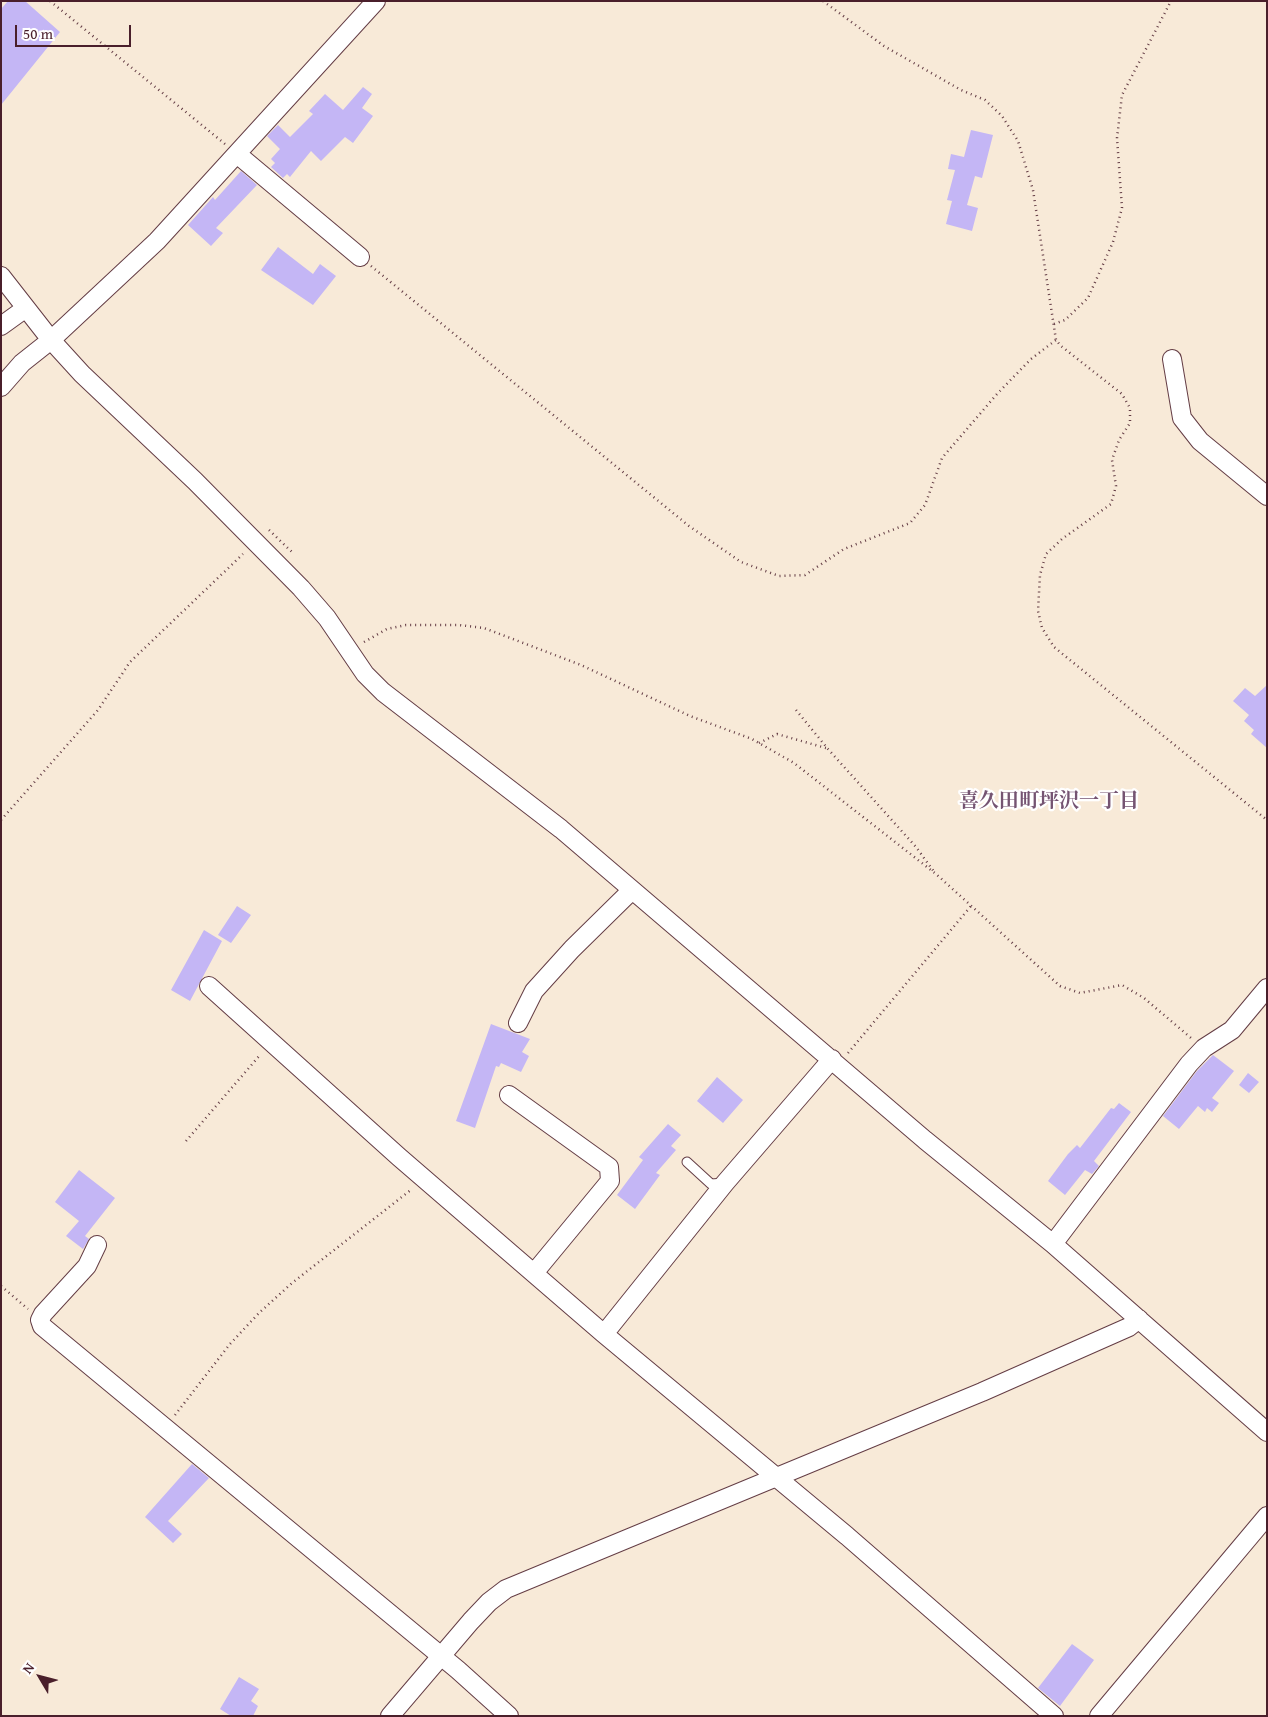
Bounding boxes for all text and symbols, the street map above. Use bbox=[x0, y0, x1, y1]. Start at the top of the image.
scale bar bbox=[18, 15, 134, 47]
text: 50 m bbox=[23, 23, 53, 44]
district label: 喜久田町坪沢一丁目 bbox=[959, 790, 1139, 814]
north arrow bbox=[15, 1652, 65, 1702]
text: N bbox=[17, 1658, 39, 1678]

